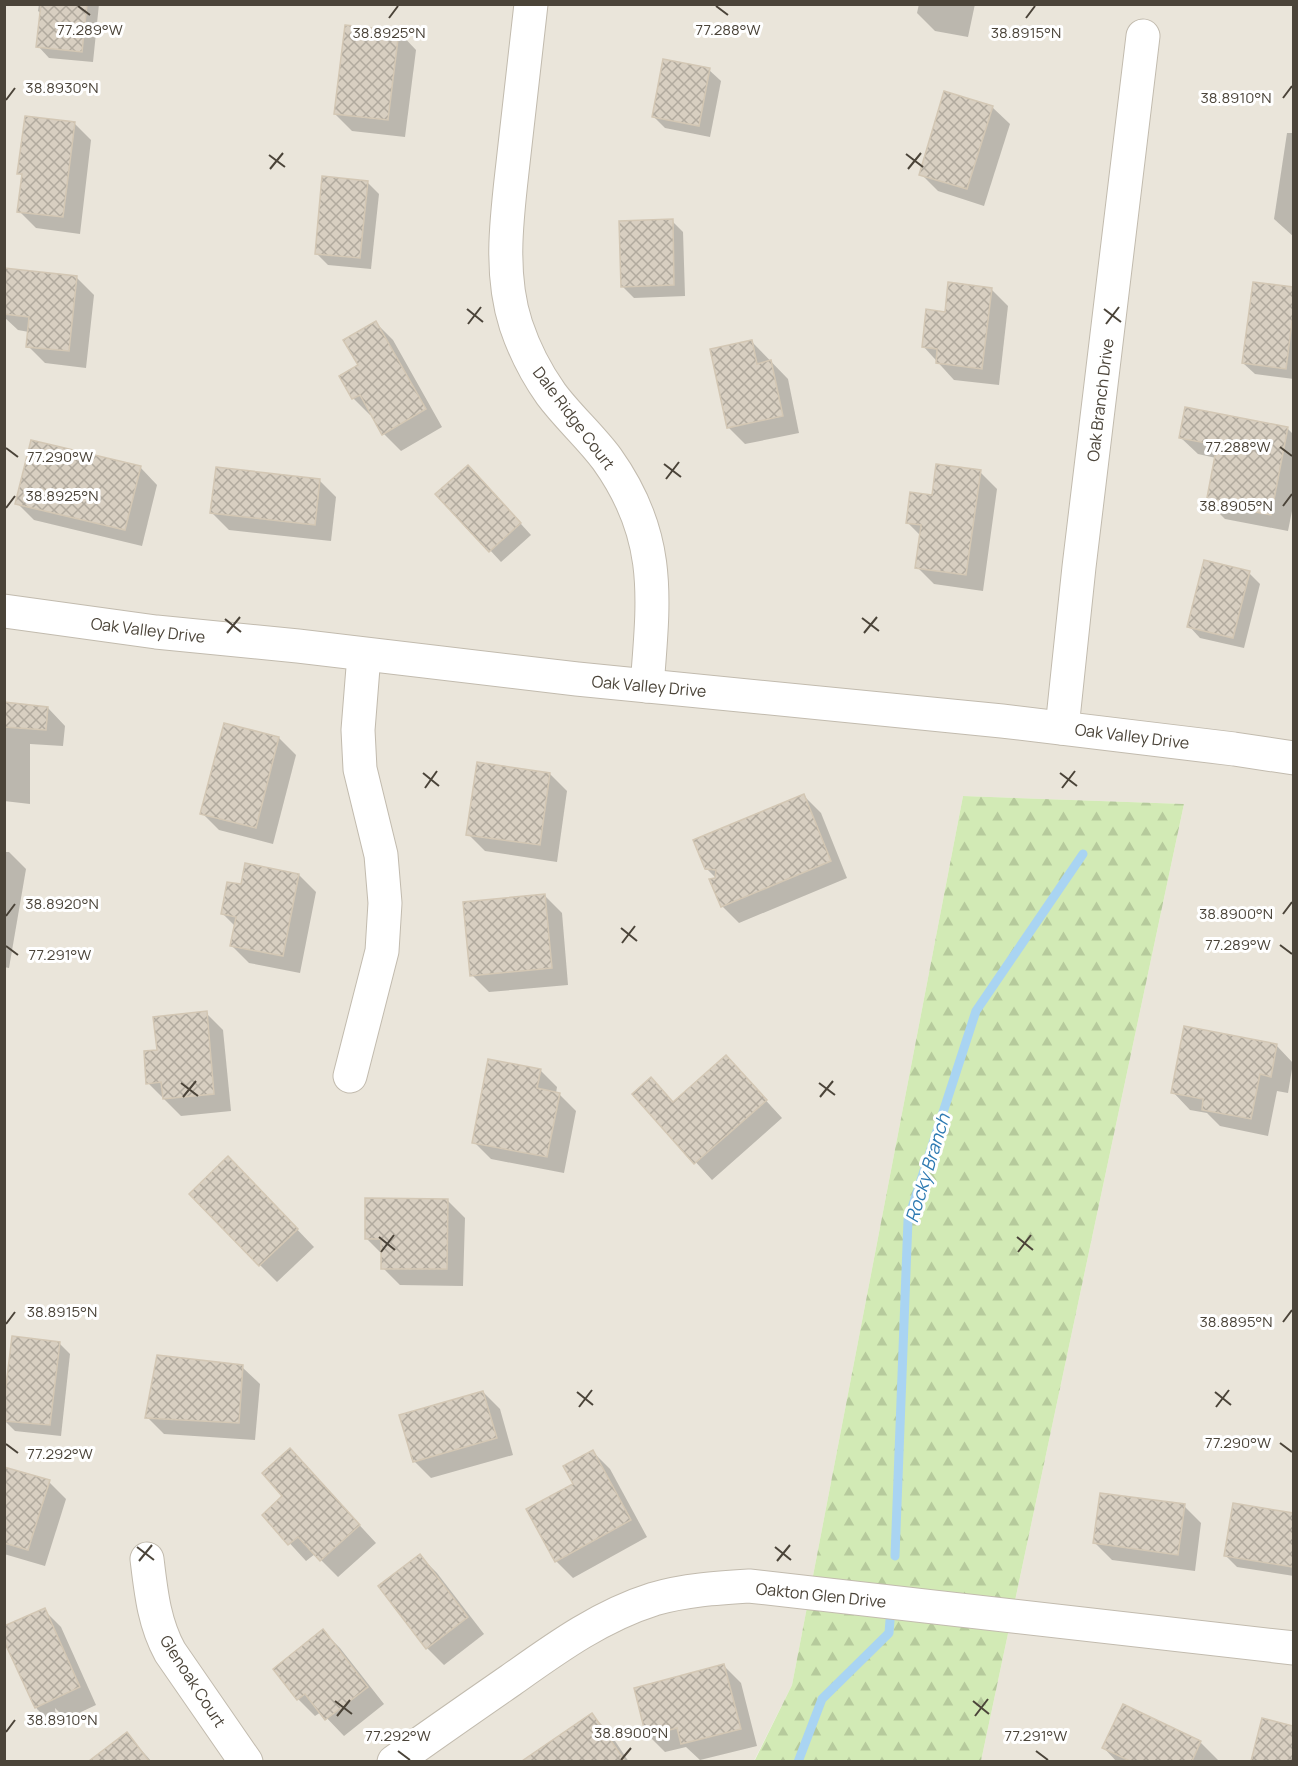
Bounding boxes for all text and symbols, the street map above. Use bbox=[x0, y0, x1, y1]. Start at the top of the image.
text: 77.289°W bbox=[57, 19, 123, 40]
text: 77.288°W bbox=[695, 19, 761, 40]
text: 38.8925°N bbox=[352, 22, 426, 43]
text: 38.8915°N bbox=[991, 22, 1061, 43]
text: 38.8930°N bbox=[25, 77, 99, 98]
text: 38.8910°N bbox=[1201, 87, 1271, 108]
street label: Oak Branch Drive bbox=[1082, 337, 1118, 463]
street label: Dale Ridge Court bbox=[528, 362, 620, 474]
text: 77.288°W bbox=[1205, 436, 1271, 457]
text: 77.290°W bbox=[27, 446, 93, 467]
text: 38.8925°N bbox=[25, 485, 99, 506]
text: 38.8905°N bbox=[1199, 495, 1273, 516]
street label: Oak Valley Drive bbox=[90, 612, 206, 648]
street label: Oak Valley Drive bbox=[591, 670, 707, 702]
street label: Oak Valley Drive bbox=[1074, 718, 1190, 754]
text: 38.8920°N bbox=[25, 893, 99, 914]
text: 38.8900°N bbox=[1199, 903, 1273, 924]
text: 77.289°W bbox=[1205, 934, 1271, 955]
text: 77.291°W bbox=[29, 944, 91, 965]
water label: Rocky Branch bbox=[899, 1109, 955, 1225]
text: 38.8915°N bbox=[27, 1301, 97, 1322]
text: 38.8895°N bbox=[1199, 1311, 1273, 1332]
text: 77.290°W bbox=[1205, 1432, 1271, 1453]
text: 77.292°W bbox=[27, 1443, 93, 1464]
street label: Oakton Glen Drive bbox=[755, 1577, 887, 1613]
street label: Glenoak Court bbox=[155, 1631, 231, 1731]
text: 38.8910°N bbox=[27, 1709, 97, 1730]
text: 38.8900°N bbox=[594, 1722, 668, 1743]
text: 77.292°W bbox=[365, 1725, 431, 1746]
text: 77.291°W bbox=[1005, 1725, 1067, 1746]

